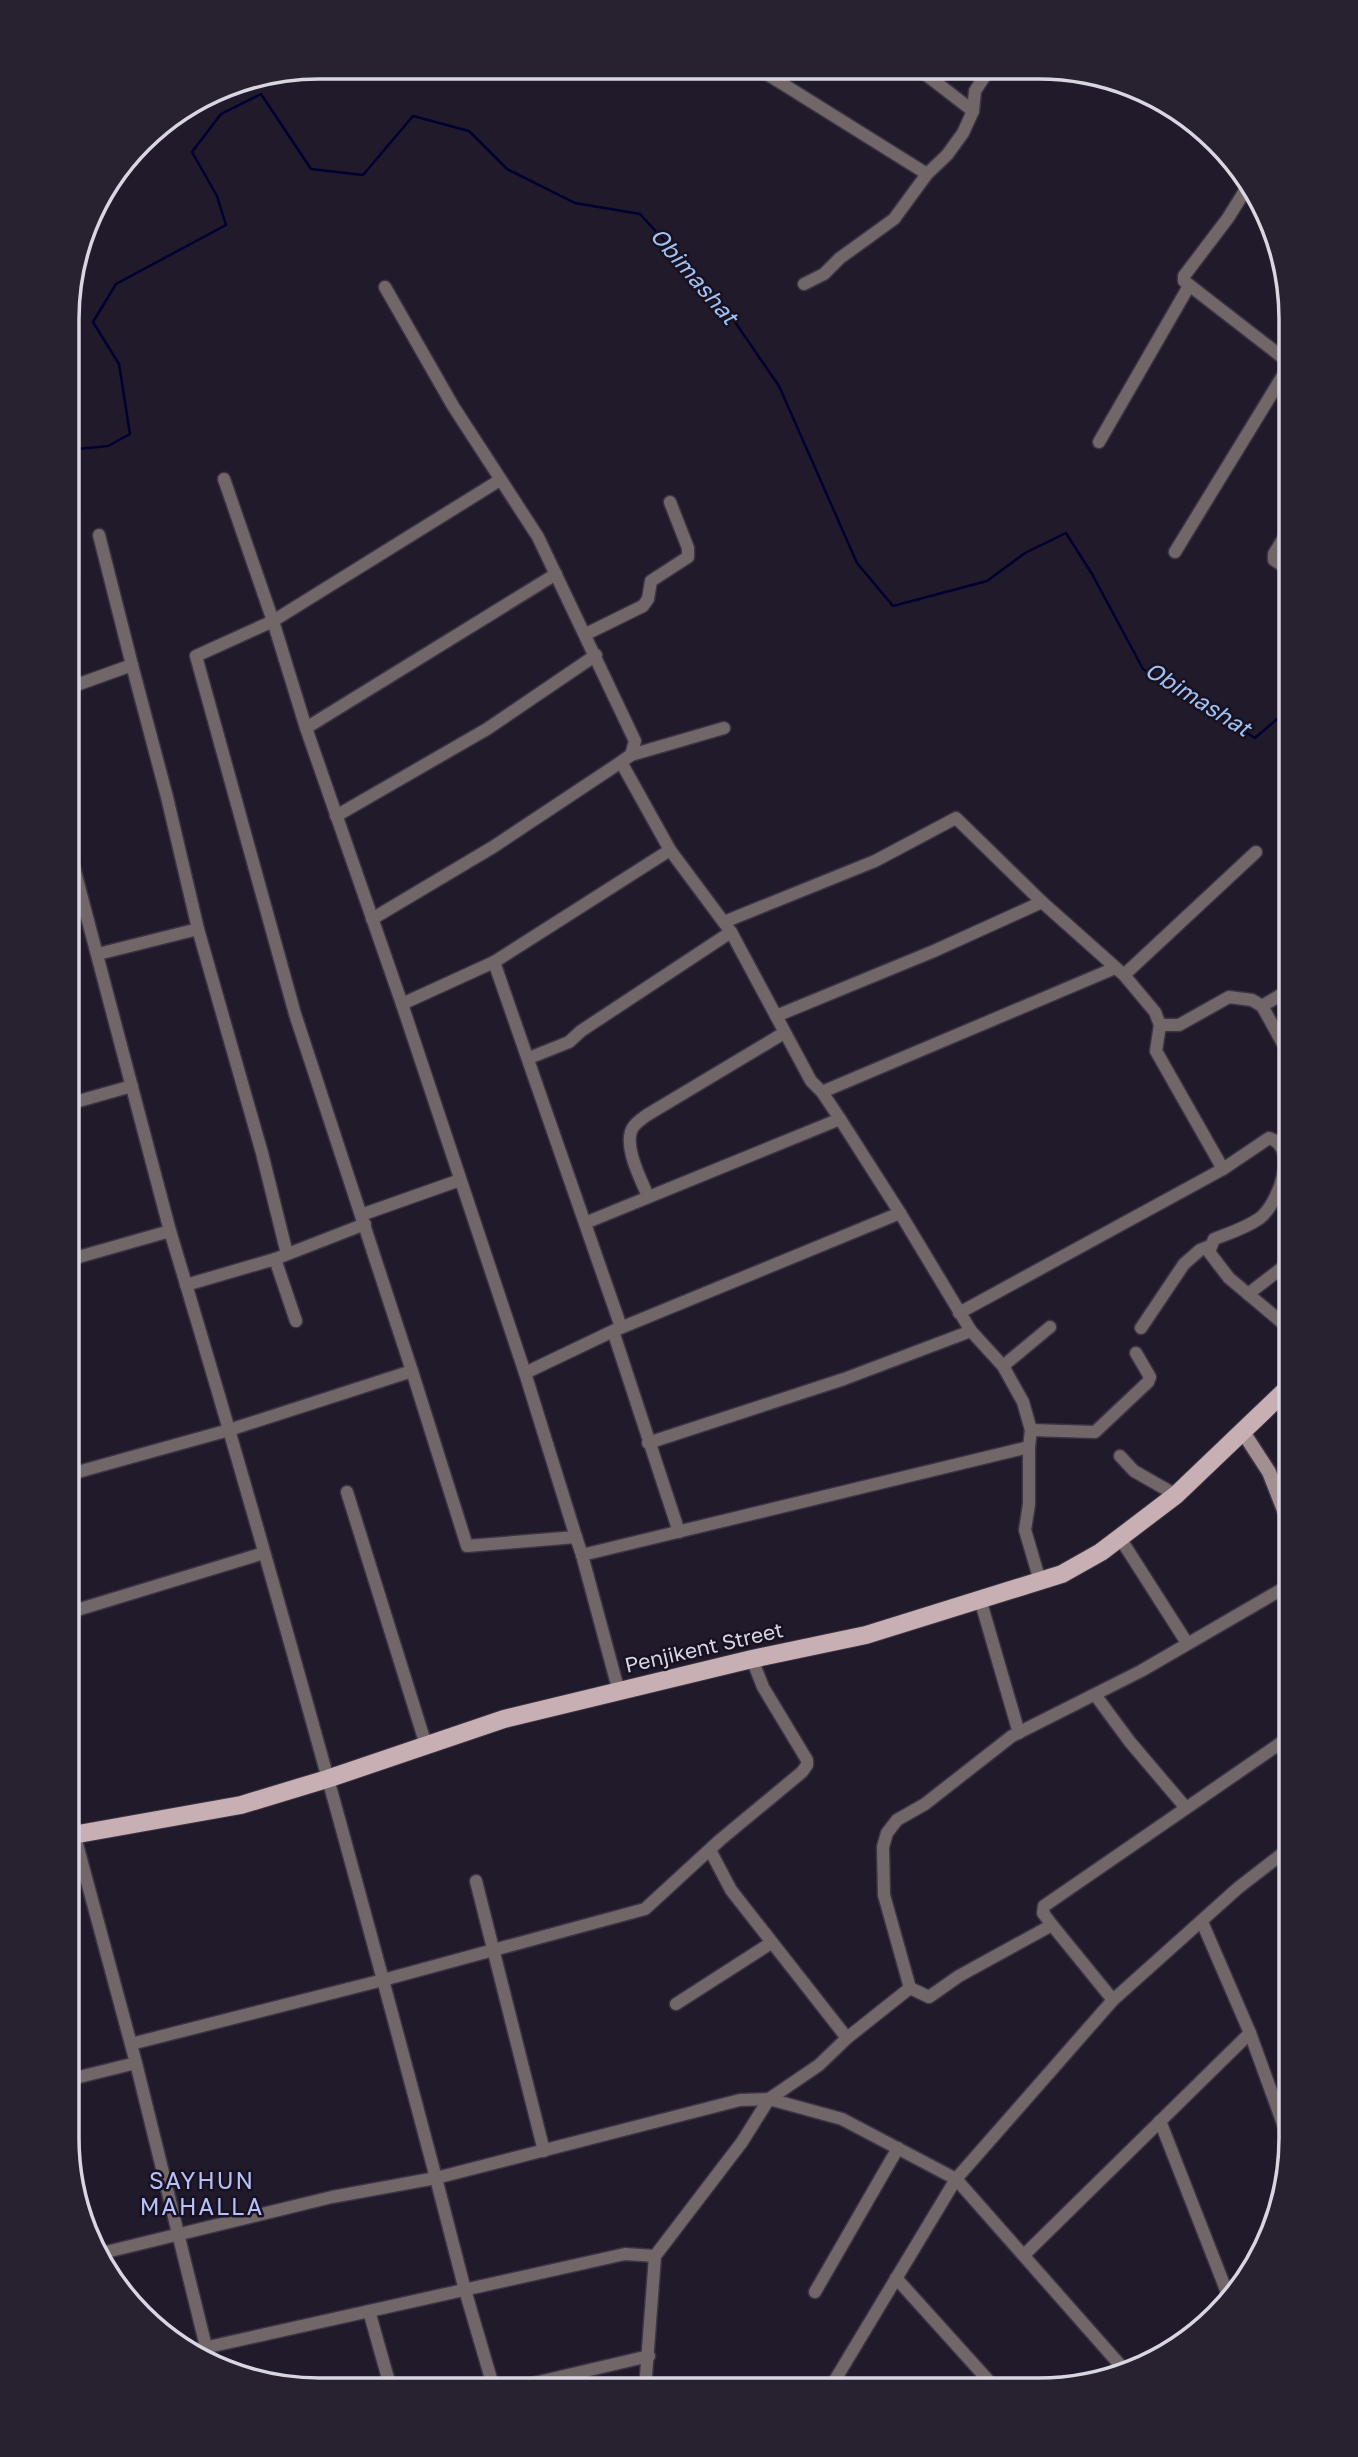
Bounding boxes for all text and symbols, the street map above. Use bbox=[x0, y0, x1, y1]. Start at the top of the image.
water label: Obimashat bbox=[645, 221, 746, 331]
water label: Obimashat bbox=[1141, 655, 1258, 743]
street label: Penjikent Street bbox=[622, 1616, 786, 1678]
district label: SAYHUN MAHALLA bbox=[140, 2166, 264, 2220]

